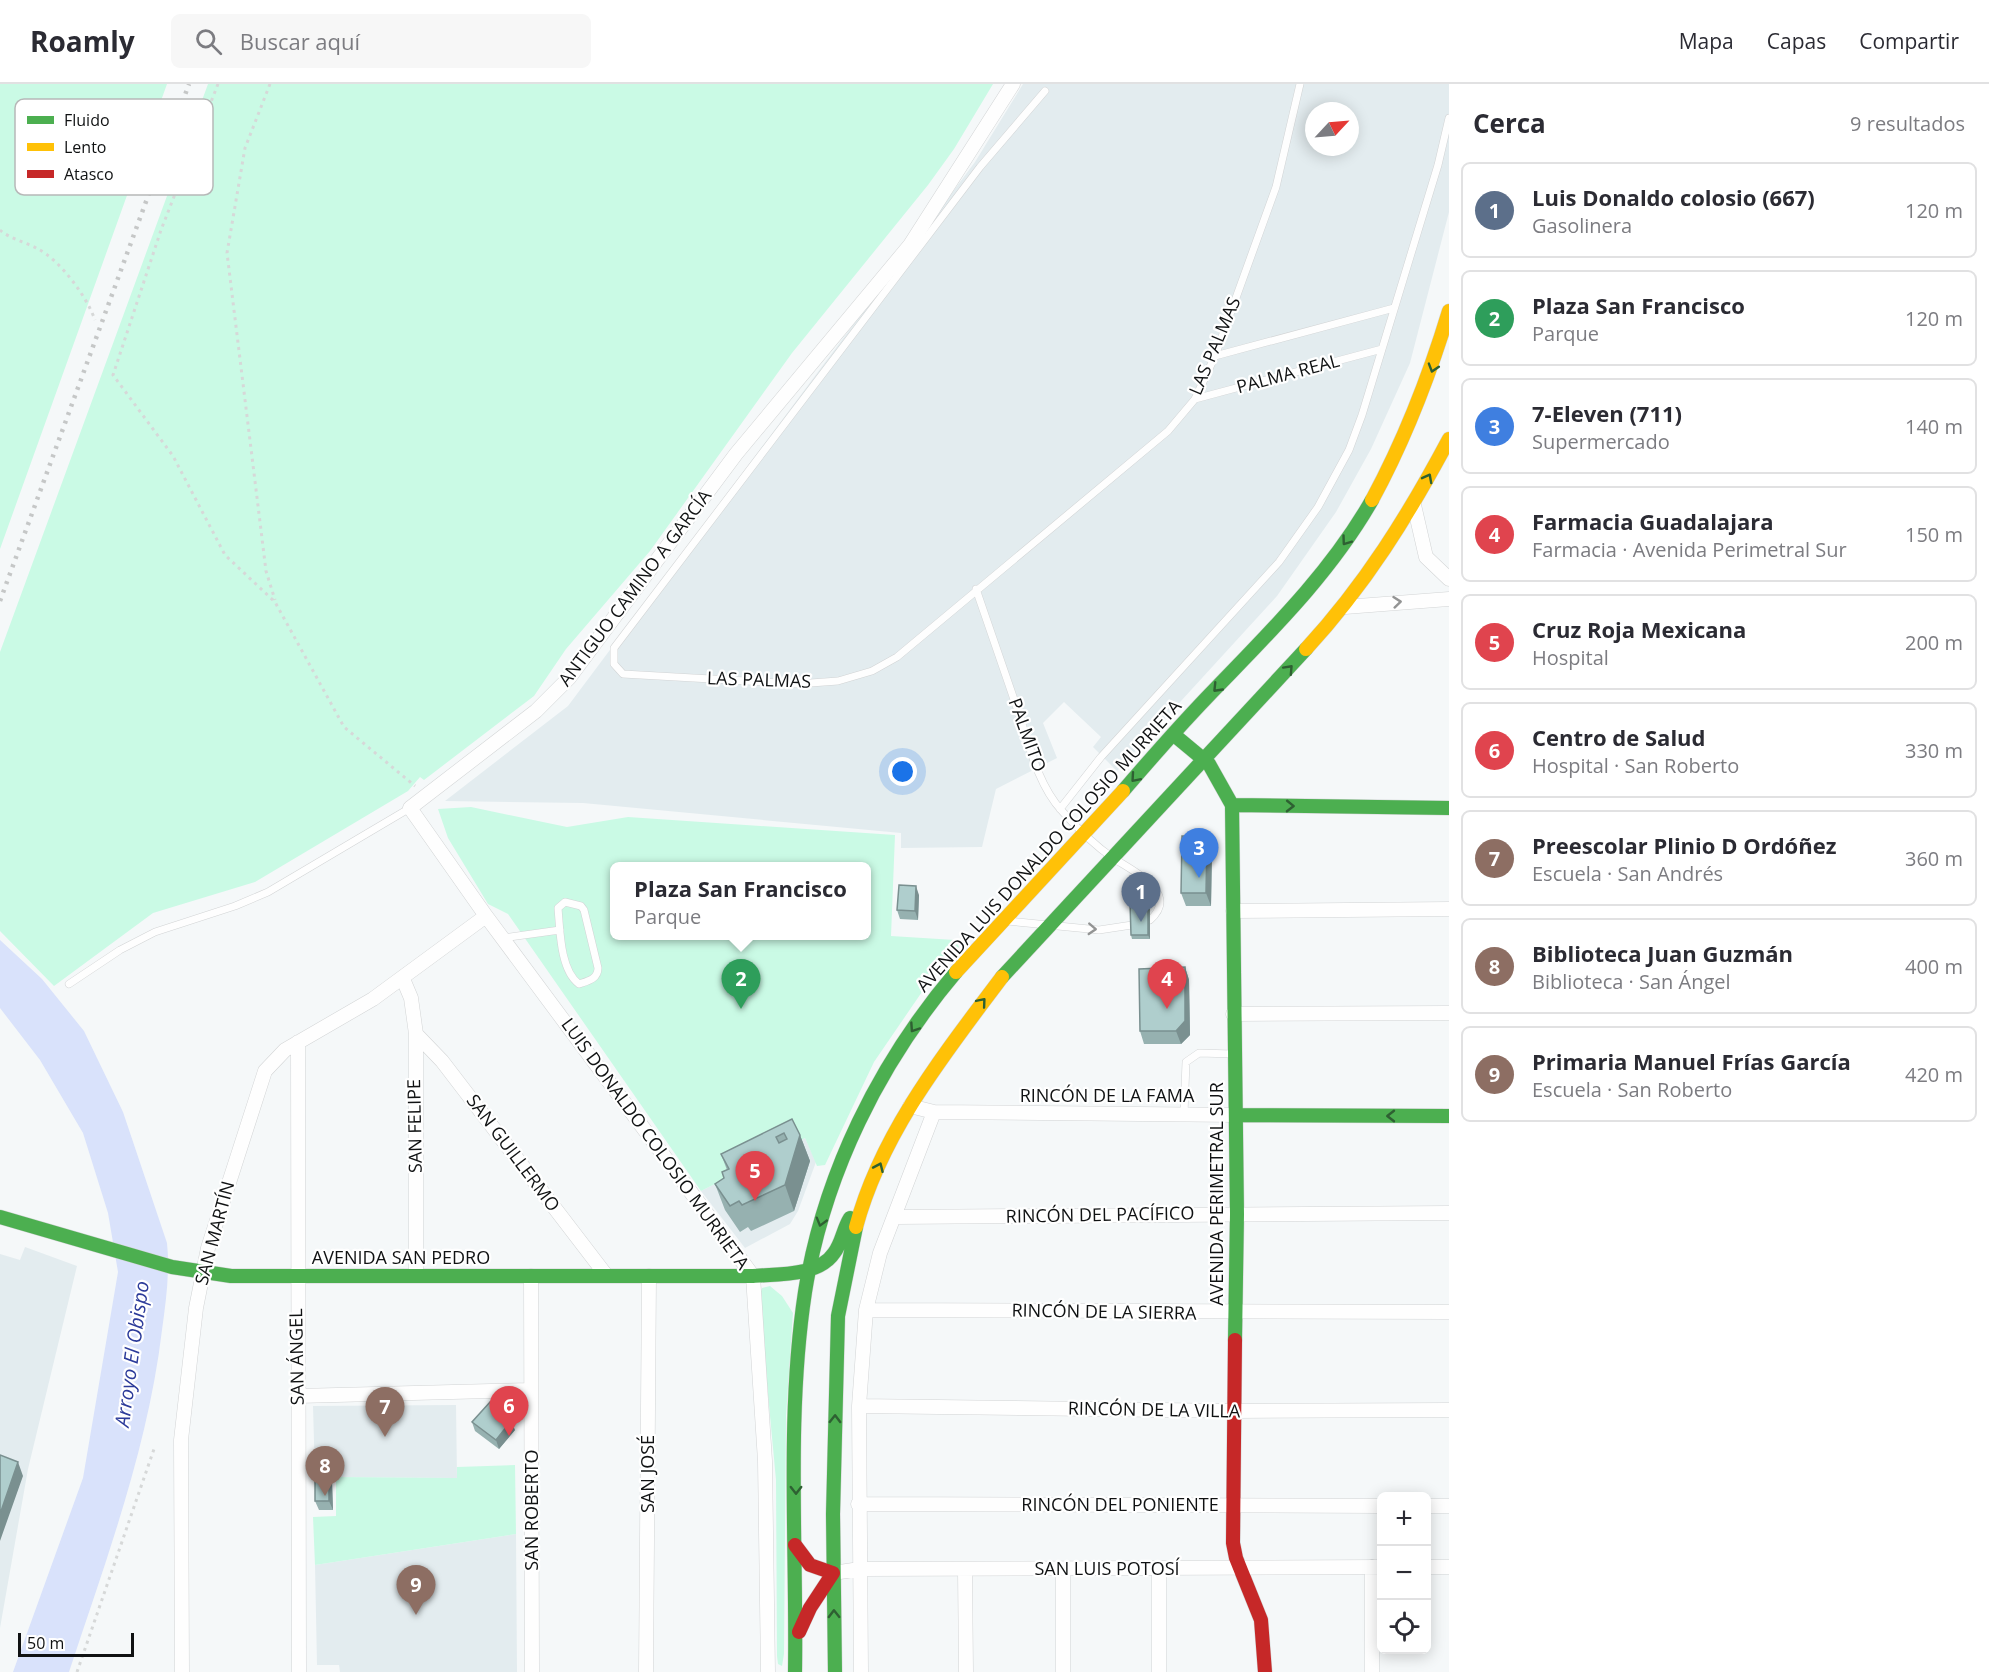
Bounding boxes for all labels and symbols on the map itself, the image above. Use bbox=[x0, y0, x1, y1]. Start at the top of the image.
legend bbox=[15, 99, 213, 195]
north arrow bbox=[1305, 102, 1359, 156]
text: Fluido bbox=[64, 109, 110, 131]
text: Lento bbox=[64, 136, 106, 158]
text: Atasco bbox=[64, 163, 114, 185]
street label: LAS PALMAS bbox=[1183, 293, 1246, 398]
street label: PALMA REAL bbox=[1234, 348, 1342, 398]
one-way arrow bbox=[1428, 362, 1440, 373]
one-way arrow bbox=[1421, 474, 1432, 485]
street label: ANTIGUO CAMINO A GARCÍA bbox=[552, 484, 716, 691]
one-way arrow bbox=[1342, 535, 1353, 546]
one-way arrow bbox=[1392, 596, 1401, 609]
street label: LAS PALMAS bbox=[706, 665, 812, 693]
one-way arrow bbox=[1282, 666, 1293, 676]
one-way arrow bbox=[1214, 680, 1225, 691]
street label: AVENIDA LUIS DONALDO COLOSIO MURRIETA bbox=[910, 694, 1186, 996]
street label: PALMITO bbox=[1004, 694, 1052, 775]
your location bbox=[888, 757, 917, 786]
one-way arrow bbox=[1131, 772, 1142, 783]
one-way arrow bbox=[1286, 800, 1295, 812]
pin: 3 bbox=[1180, 828, 1218, 878]
pin: 1 bbox=[1122, 872, 1160, 922]
one-way arrow bbox=[1087, 923, 1096, 936]
pin: 2 bbox=[722, 960, 760, 1009]
pin: 4 bbox=[1148, 960, 1186, 1009]
one-way arrow bbox=[974, 998, 985, 1009]
street label: LUIS DONALDO COLOSIO MURRIETA bbox=[556, 1013, 756, 1274]
one-way arrow bbox=[910, 1022, 921, 1033]
street label: SAN FELIPE bbox=[401, 1079, 427, 1173]
street label: AVENIDA PERIMETRAL SUR bbox=[1204, 1082, 1228, 1306]
street label: RINCÓN DE LA FAMA bbox=[1020, 1083, 1195, 1107]
street label: SAN GUILLERMO bbox=[462, 1089, 566, 1216]
one-way arrow bbox=[1386, 1110, 1395, 1122]
pin: 5 bbox=[736, 1152, 774, 1201]
one-way arrow bbox=[872, 1162, 884, 1173]
street label: SAN MARTÍN bbox=[189, 1178, 239, 1287]
street label: RINCÓN DEL PACÍFICO bbox=[1005, 1200, 1194, 1228]
one-way arrow bbox=[816, 1216, 828, 1227]
street label: AVENIDA SAN PEDRO bbox=[312, 1245, 490, 1269]
water label: Arroyo El Obispo bbox=[108, 1279, 155, 1431]
street label: RINCÓN DE LA SIERRA bbox=[1011, 1297, 1197, 1325]
street label: SAN ÁNGEL bbox=[283, 1308, 309, 1406]
pin: 6 bbox=[490, 1386, 528, 1436]
pin: 7 bbox=[366, 1388, 404, 1437]
street label: RINCÓN DE LA VILLA bbox=[1068, 1395, 1241, 1423]
one-way arrow bbox=[828, 1414, 841, 1423]
street label: SAN JOSÉ bbox=[635, 1435, 659, 1513]
pin: 8 bbox=[306, 1446, 344, 1496]
street label: SAN ROBERTO bbox=[519, 1449, 543, 1571]
one-way arrow bbox=[790, 1485, 802, 1494]
street label: RINCÓN DEL PONIENTE bbox=[1021, 1492, 1219, 1516]
street label: SAN LUIS POTOSÍ bbox=[1034, 1556, 1181, 1580]
pin: 9 bbox=[396, 1566, 436, 1615]
one-way arrow bbox=[828, 1609, 841, 1618]
scale bar bbox=[18, 1630, 134, 1658]

